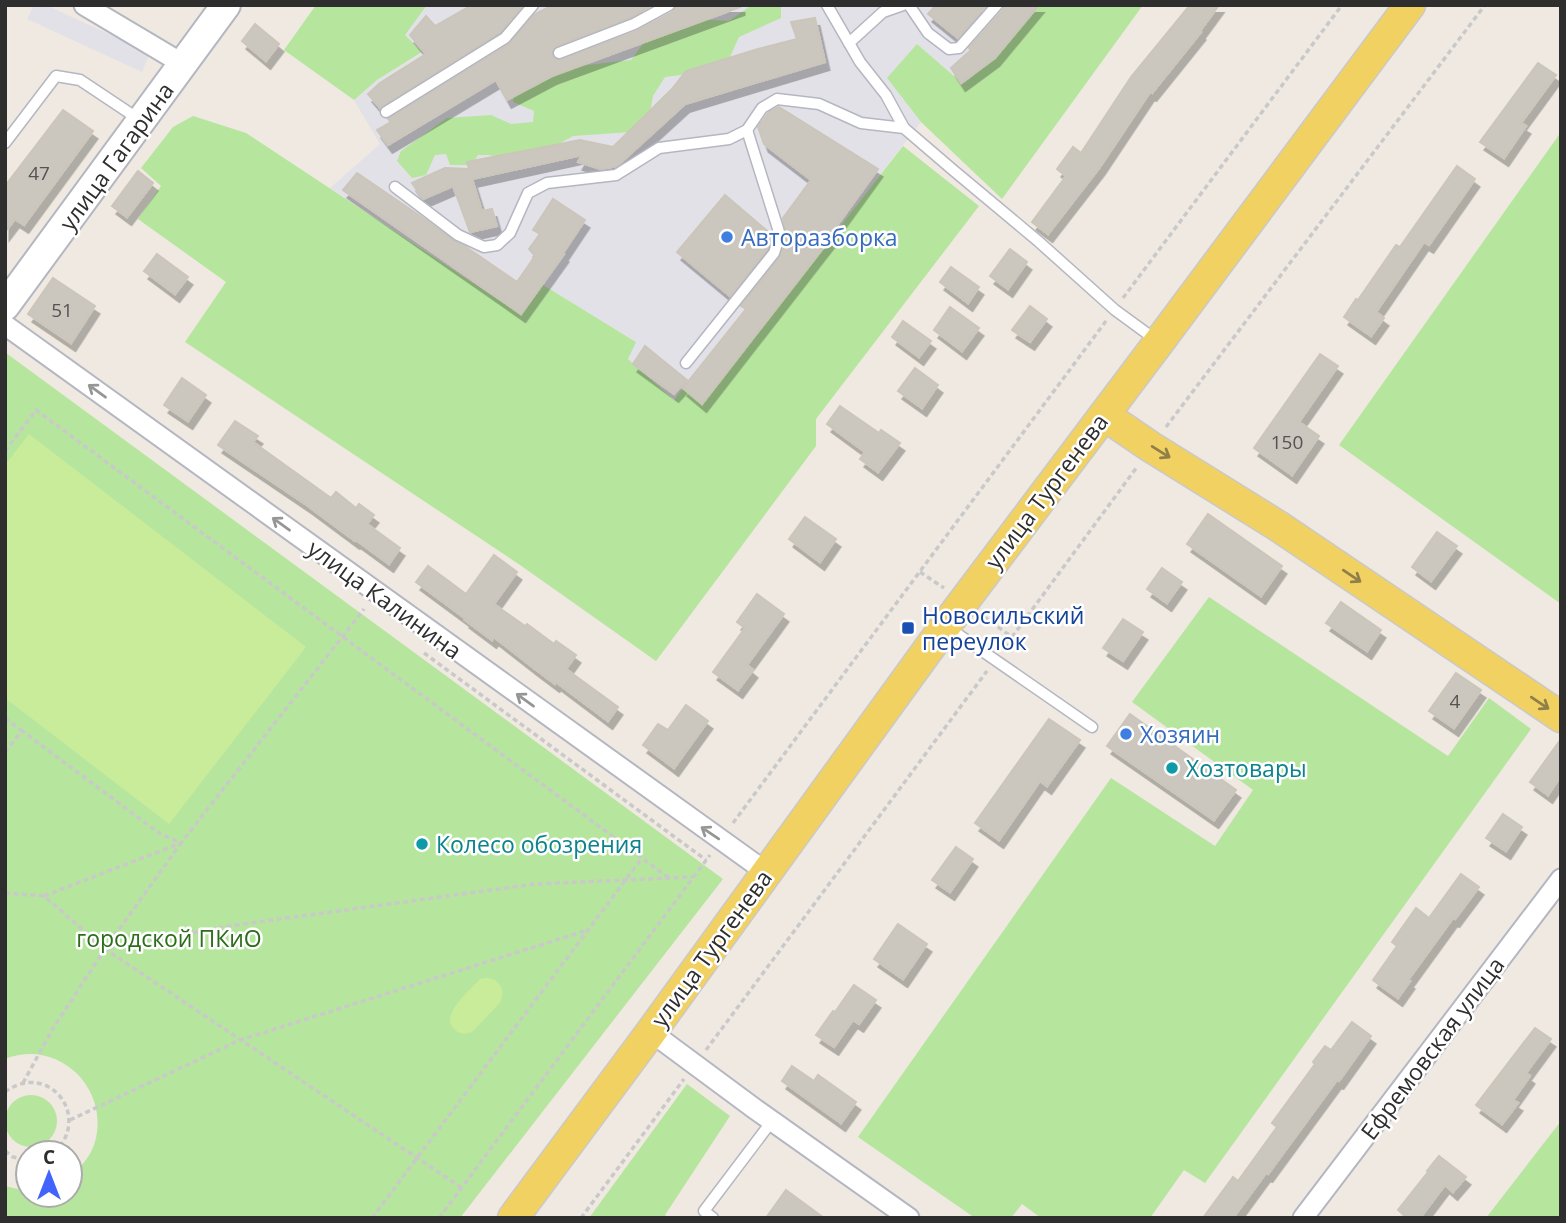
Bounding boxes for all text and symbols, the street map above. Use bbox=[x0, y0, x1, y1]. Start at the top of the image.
street label: улица Гагарина bbox=[51, 75, 181, 237]
house number: 47 bbox=[28, 160, 50, 186]
place label: Авторазборка bbox=[741, 221, 898, 253]
marker: Авторазборка bbox=[719, 229, 735, 245]
house number: 51 bbox=[51, 297, 73, 323]
one-way arrow bbox=[88, 383, 106, 398]
street label: улица Тургенева bbox=[977, 407, 1115, 575]
house number: 150 bbox=[1271, 429, 1303, 455]
one-way arrow bbox=[1150, 446, 1170, 460]
one-way arrow bbox=[272, 517, 291, 531]
street label: улица Калинина bbox=[301, 532, 469, 666]
one-way arrow bbox=[1342, 569, 1361, 583]
place label: Новосильский переулок bbox=[922, 599, 1084, 657]
marker: Новосильский переулок bbox=[900, 620, 916, 636]
house number: 4 bbox=[1450, 688, 1461, 714]
one-way arrow bbox=[516, 693, 535, 707]
one-way arrow bbox=[1530, 696, 1549, 710]
place label: Хозяин bbox=[1140, 718, 1220, 750]
marker: Хозяин bbox=[1118, 726, 1134, 742]
place label: Хозтовары bbox=[1186, 752, 1307, 784]
marker: Хозтовары bbox=[1164, 760, 1180, 776]
one-way arrow bbox=[701, 825, 720, 840]
place label: Колесо обозрения bbox=[436, 828, 642, 860]
marker: Колесо обозрения bbox=[414, 836, 430, 852]
street label: улица Тургенева bbox=[643, 863, 779, 1033]
park label: городской ПКиО bbox=[76, 922, 262, 954]
street label: Ефремовская улица bbox=[1353, 950, 1511, 1146]
north arrow bbox=[14, 1139, 84, 1209]
text: С bbox=[43, 1144, 55, 1170]

